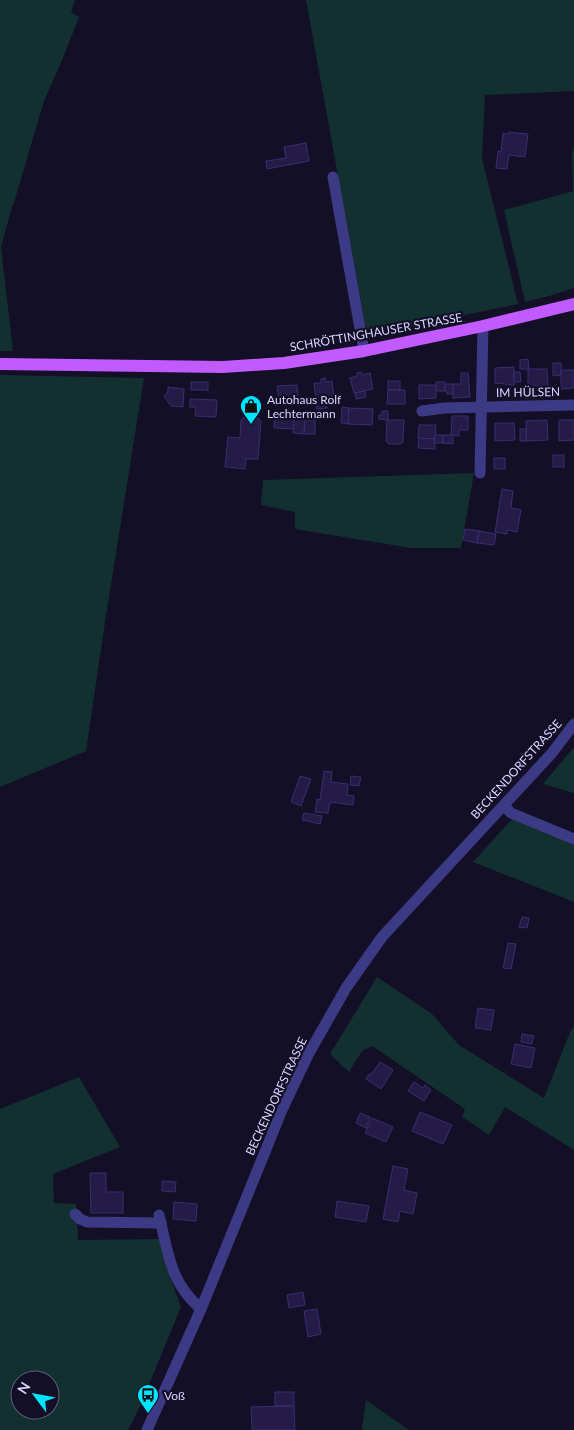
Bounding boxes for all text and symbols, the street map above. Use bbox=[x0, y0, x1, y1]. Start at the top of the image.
street label: SCHRÖTTINGHAUSER STRASSE bbox=[289, 309, 464, 355]
street label: IM HÜLSEN bbox=[496, 384, 560, 400]
place label: Autohaus Rolf Lechtermann bbox=[267, 392, 342, 421]
shop icon: Autohaus Rolf Lechtermann bbox=[239, 394, 263, 425]
street label: BECKENDORFSTRASSE bbox=[467, 716, 565, 822]
street label: BECKENDORFSTRASSE bbox=[242, 1035, 310, 1157]
north arrow bbox=[10, 1370, 60, 1420]
text: N bbox=[13, 1379, 34, 1397]
bus stop icon: Voß bbox=[136, 1383, 160, 1414]
place label: Voß bbox=[164, 1388, 185, 1403]

